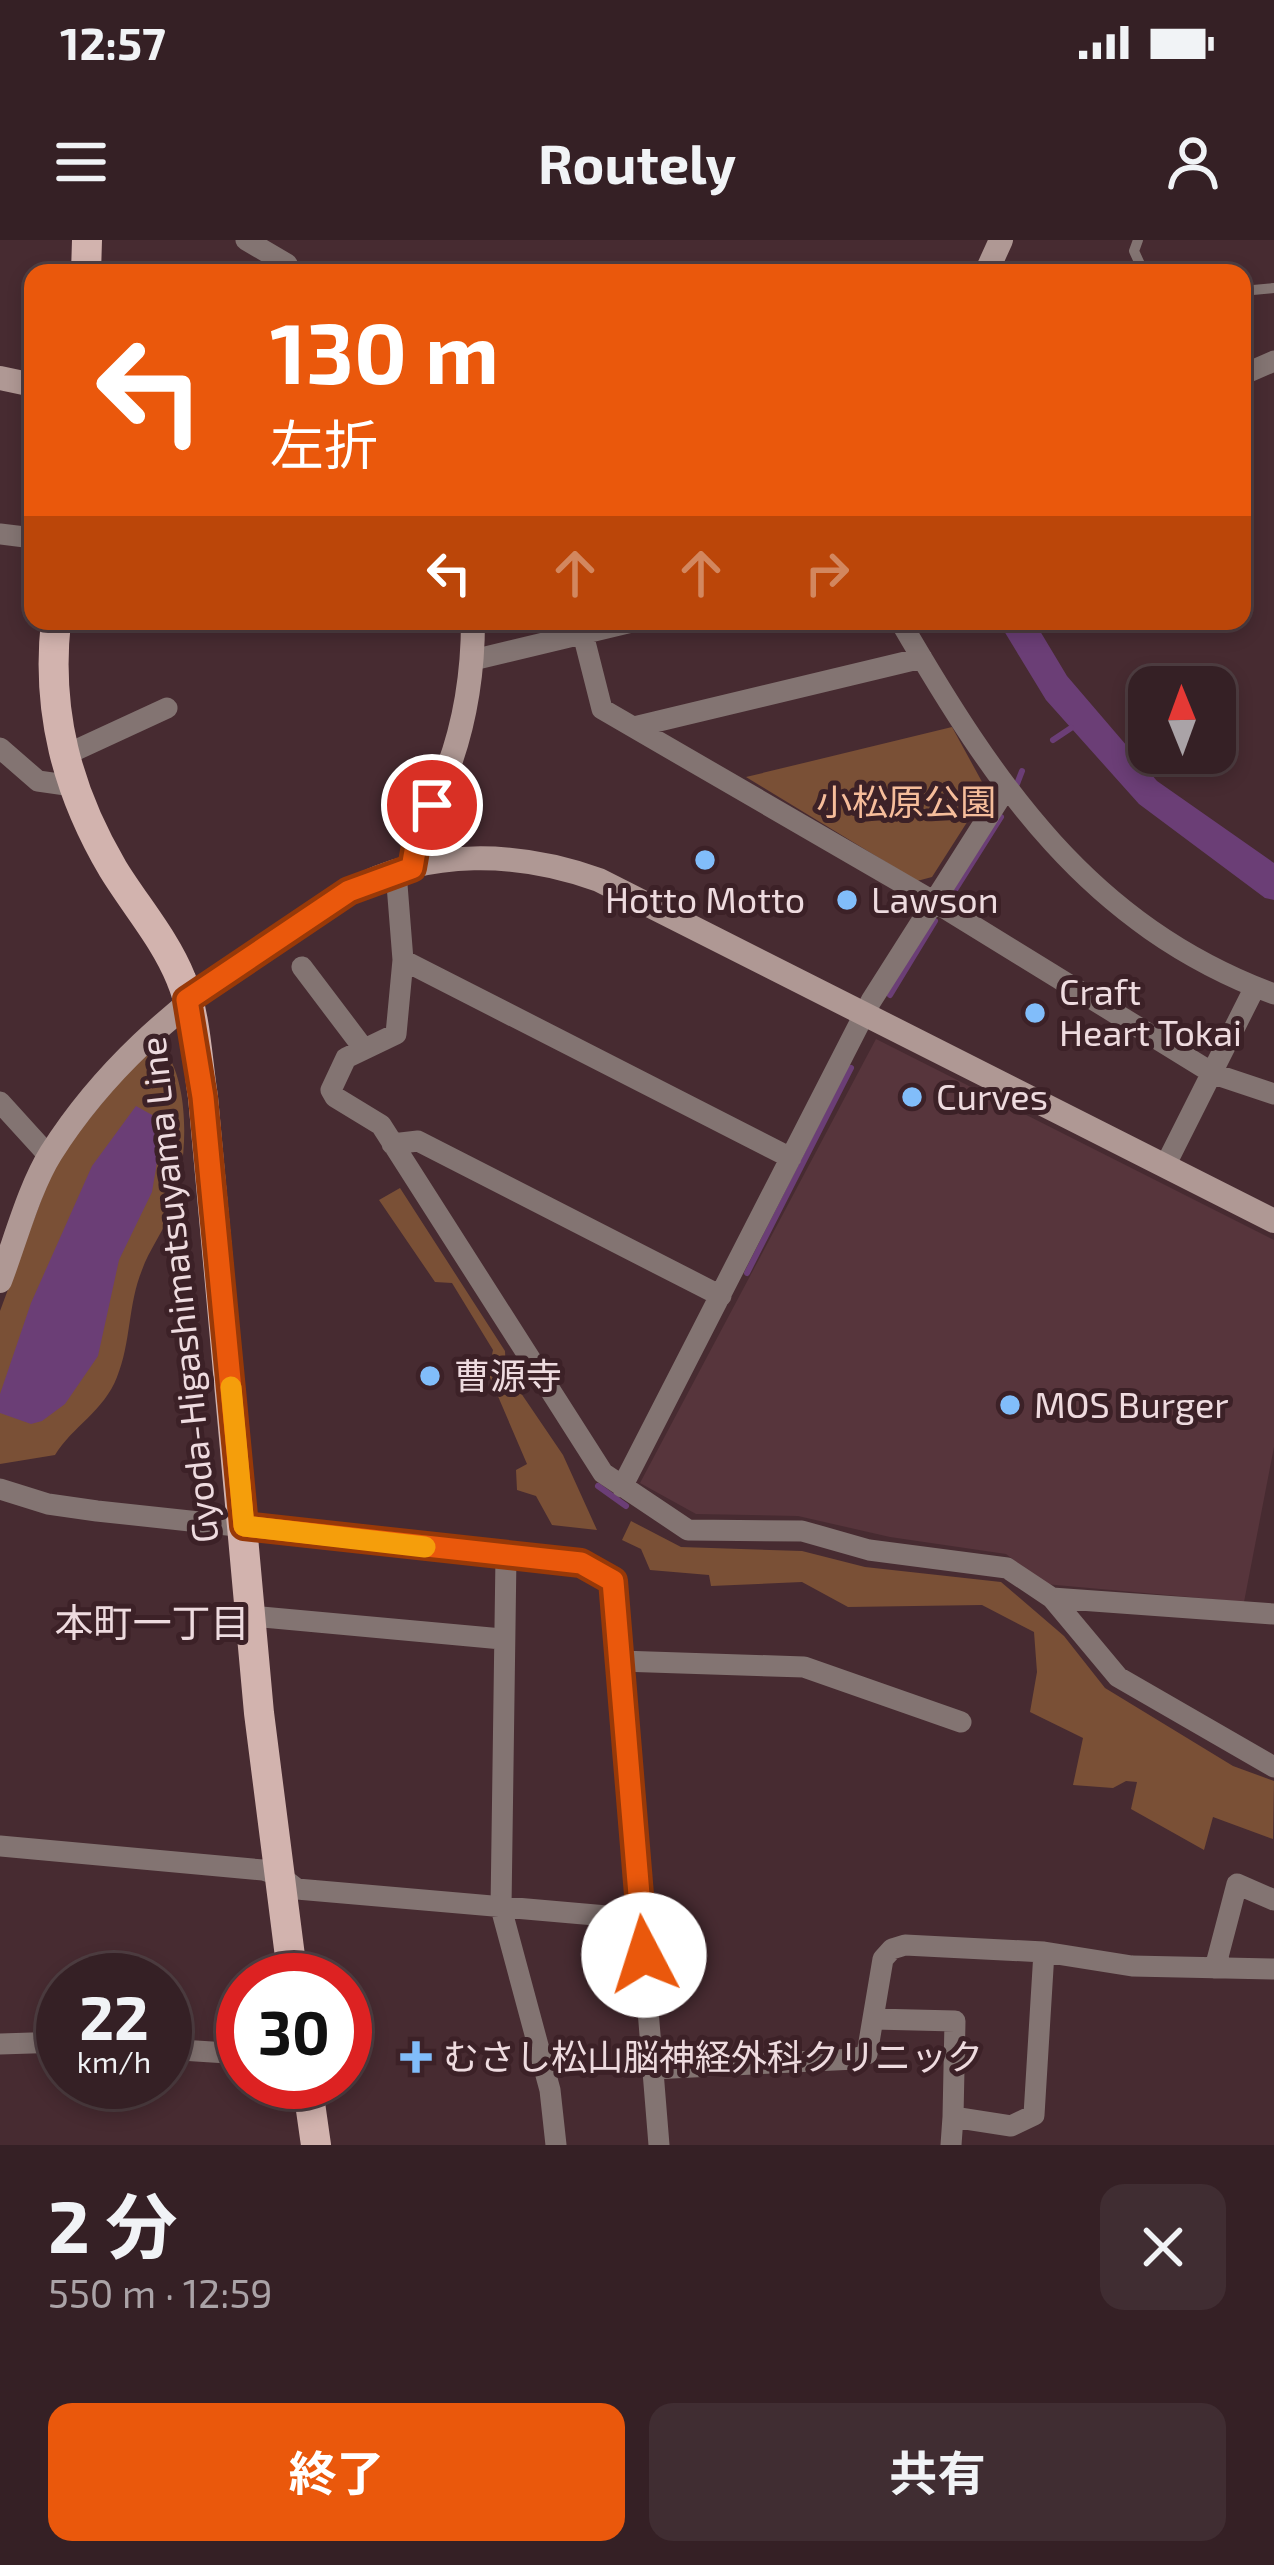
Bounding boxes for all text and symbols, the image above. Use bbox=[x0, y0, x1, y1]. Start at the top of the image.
text: 12:57 bbox=[60, 15, 166, 69]
icon: menu bbox=[48, 129, 114, 195]
icon: person bbox=[1160, 129, 1226, 195]
text: Routely bbox=[538, 130, 736, 195]
text: 130 m bbox=[270, 300, 499, 401]
icon: left bbox=[72, 312, 228, 468]
text: 左折 bbox=[270, 411, 378, 476]
icon: left bbox=[416, 540, 482, 606]
icon: ahead bbox=[542, 540, 608, 606]
icon: ahead bbox=[668, 540, 734, 606]
icon: right bbox=[794, 540, 860, 606]
north arrow bbox=[1128, 666, 1236, 774]
map controls bbox=[1128, 666, 1236, 774]
pin bbox=[381, 754, 483, 856]
icon: arrive bbox=[399, 772, 465, 838]
park label: 小松原公園 bbox=[816, 779, 996, 822]
marker: Hotto Motto bbox=[692, 847, 718, 873]
place label: Hotto Motto bbox=[605, 877, 805, 920]
place label: Lawson bbox=[871, 877, 999, 920]
marker: Lawson bbox=[834, 887, 860, 913]
place label: Craft Heart Tokai bbox=[1059, 969, 1242, 1053]
marker: Craft Heart Tokai bbox=[1022, 1000, 1048, 1026]
street label: Gyoda-Higashimatsuyama Line bbox=[130, 1035, 225, 1545]
place label: Curves bbox=[936, 1074, 1048, 1117]
marker: Curves bbox=[899, 1084, 925, 1110]
place label: 曹源寺 bbox=[454, 1353, 562, 1396]
marker: 曹源寺 bbox=[417, 1363, 443, 1389]
place label: MOS Burger bbox=[1034, 1382, 1229, 1425]
marker: MOS Burger bbox=[997, 1392, 1023, 1418]
district label: 本町一丁目 bbox=[54, 1598, 250, 1645]
position arrow bbox=[581, 1892, 707, 2018]
speed limit sign: 30 bbox=[216, 1953, 372, 2109]
text: 22 bbox=[79, 1980, 149, 2052]
place label: むさし松山脳神経外科クリニック bbox=[443, 2034, 983, 2077]
marker: むさし松山脳神経外科クリニック bbox=[400, 2041, 432, 2073]
text: km/h bbox=[77, 2043, 151, 2079]
text: 2 分 bbox=[48, 2181, 177, 2267]
button: close bbox=[1100, 2184, 1226, 2310]
text: 550 m · 12:59 bbox=[48, 2269, 273, 2316]
button: 終了 bbox=[48, 2403, 625, 2541]
button: 共有 bbox=[649, 2403, 1226, 2541]

